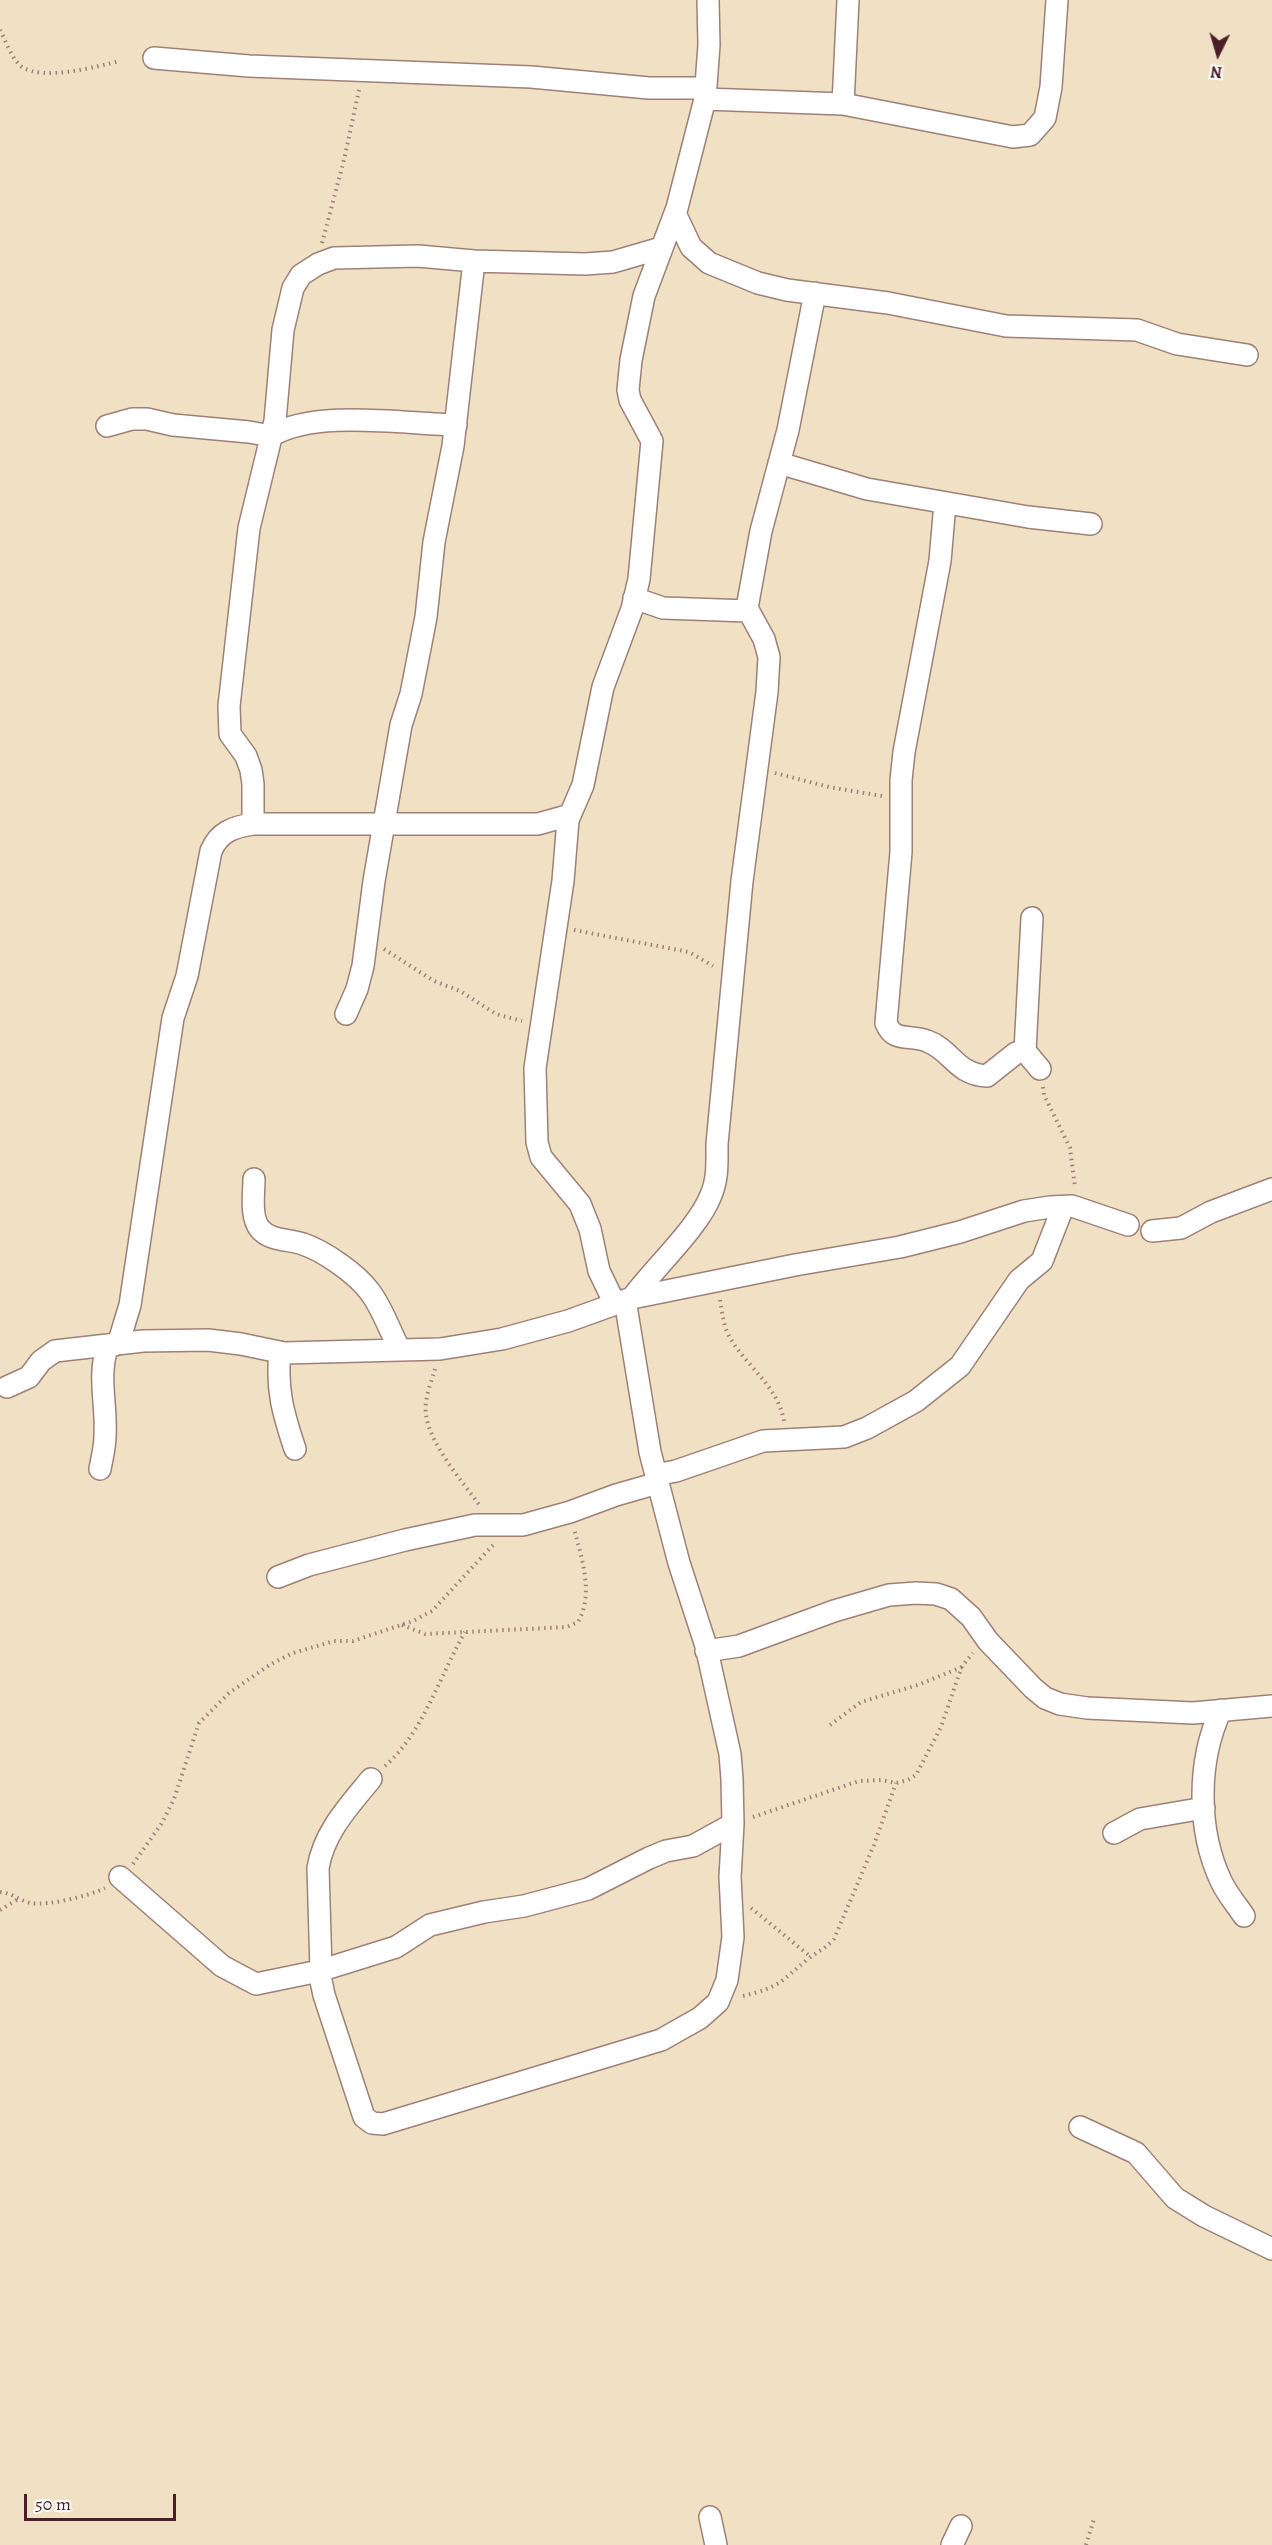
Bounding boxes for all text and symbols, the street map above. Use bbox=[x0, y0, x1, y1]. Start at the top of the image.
north arrow bbox=[1188, 24, 1248, 84]
text: N bbox=[1210, 60, 1223, 83]
scale bar bbox=[27, 2482, 178, 2520]
text: 50 m bbox=[35, 2492, 71, 2516]

